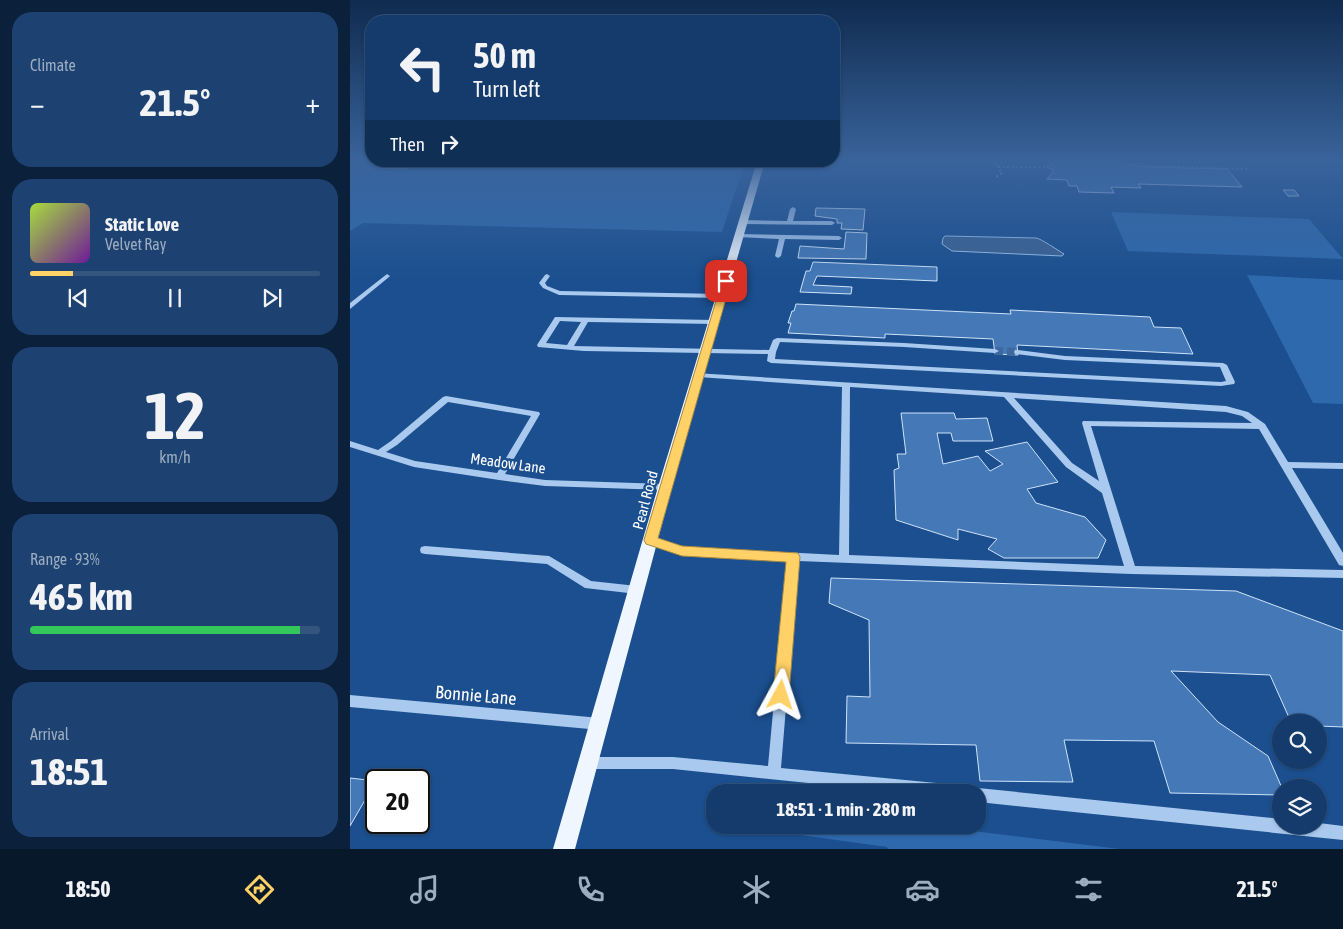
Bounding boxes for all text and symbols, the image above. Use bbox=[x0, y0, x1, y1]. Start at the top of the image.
icon: left bbox=[390, 35, 455, 100]
text: 50 m bbox=[473, 35, 536, 75]
text: Climate bbox=[30, 56, 76, 74]
text: Turn left bbox=[473, 76, 540, 102]
text: 21.5° bbox=[140, 81, 210, 124]
text: − bbox=[30, 87, 45, 119]
text: + bbox=[305, 87, 320, 119]
icon: right bbox=[435, 130, 463, 158]
text: Then bbox=[390, 133, 425, 155]
text: Static Love bbox=[105, 213, 179, 235]
text: Velvet Ray bbox=[105, 235, 166, 253]
pin bbox=[705, 260, 747, 302]
icon: arrive bbox=[712, 267, 740, 295]
icon: previous bbox=[64, 284, 92, 312]
icon: pause bbox=[161, 284, 189, 312]
icon: next bbox=[258, 284, 286, 312]
text: 12 bbox=[144, 378, 206, 453]
text: km/h bbox=[159, 448, 191, 466]
street label: Meadow Lane bbox=[469, 449, 547, 477]
street label: Pearl Road bbox=[629, 469, 661, 531]
text: Range · 93% bbox=[30, 550, 100, 568]
text: 465 km bbox=[30, 575, 133, 618]
position arrow bbox=[754, 668, 806, 720]
street label: Bonnie Lane bbox=[435, 681, 517, 709]
map controls bbox=[1272, 714, 1327, 834]
button: search bbox=[1272, 714, 1327, 769]
text: Arrival bbox=[30, 725, 69, 743]
text: 18:51 bbox=[30, 750, 108, 793]
speed limit sign: 20 bbox=[365, 769, 430, 834]
button: layers bbox=[1272, 779, 1327, 834]
text: 18:51 · 1 min · 280 m bbox=[776, 798, 916, 820]
icon: directions bbox=[242, 872, 277, 907]
icon: music bbox=[407, 872, 442, 907]
icon: phone bbox=[573, 872, 608, 907]
icon: climate bbox=[739, 872, 774, 907]
icon: car bbox=[905, 872, 940, 907]
icon: filters bbox=[1071, 872, 1106, 907]
text: 18:50 bbox=[65, 876, 111, 902]
text: 21.5° bbox=[1236, 876, 1278, 902]

